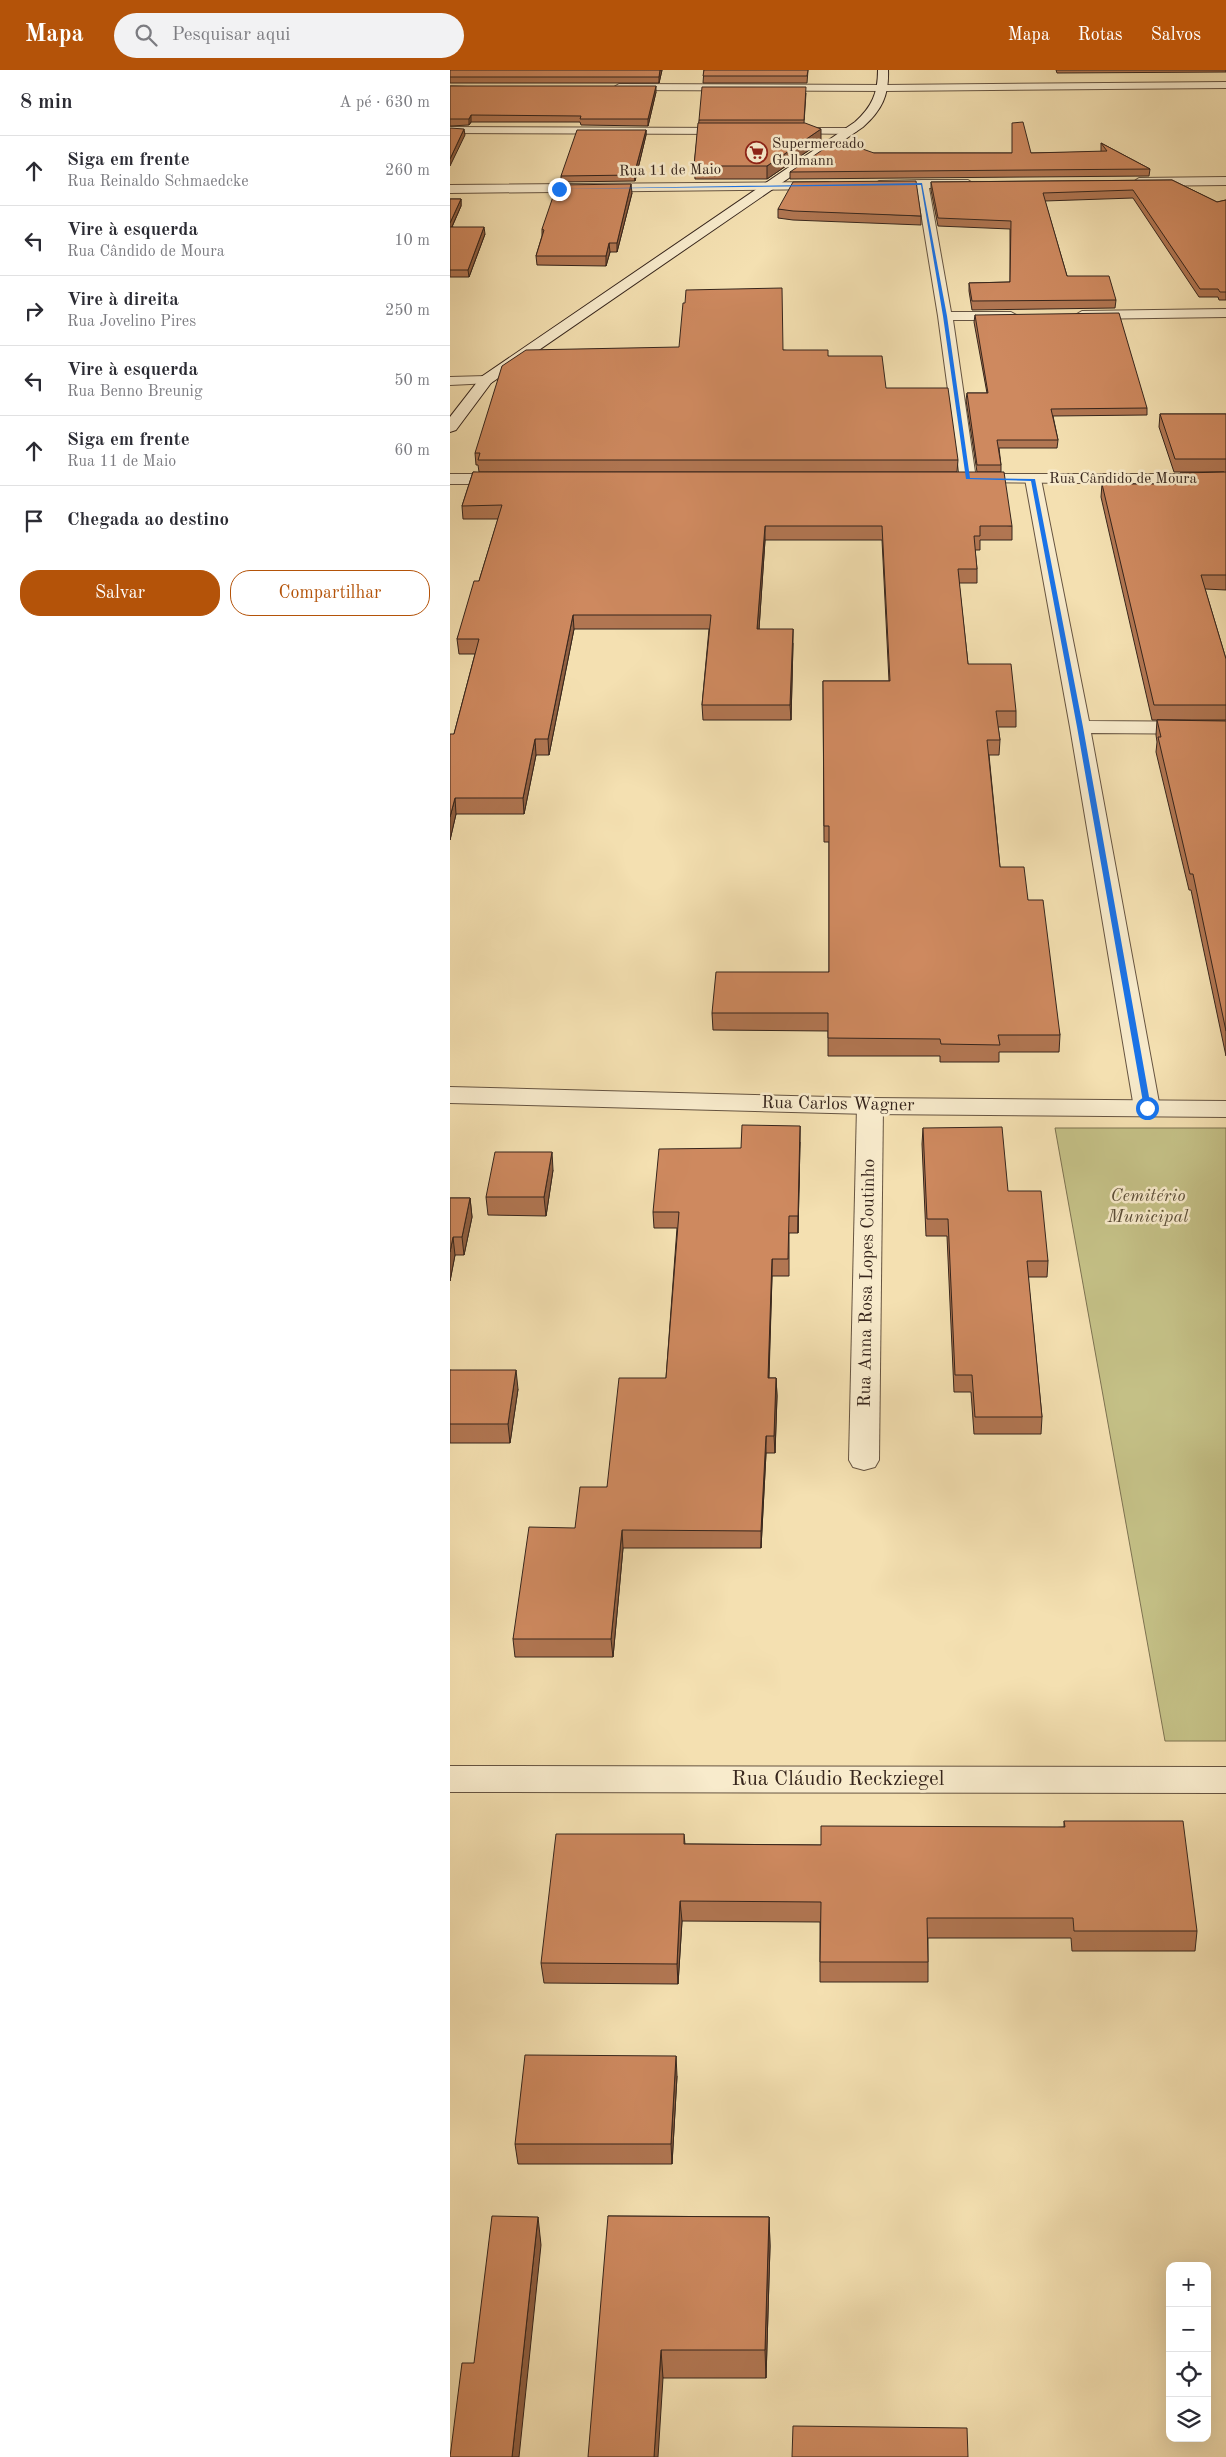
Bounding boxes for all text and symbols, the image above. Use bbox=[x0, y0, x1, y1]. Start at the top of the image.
search box bbox=[114, 13, 464, 58]
icon: search bbox=[132, 21, 160, 49]
text: Mapa bbox=[25, 23, 84, 47]
text: Pesquisar aqui bbox=[172, 26, 291, 45]
text: Mapa bbox=[1008, 26, 1050, 44]
text: Rotas bbox=[1078, 26, 1123, 44]
text: Salvos bbox=[1151, 26, 1201, 44]
text: 8 min bbox=[20, 92, 73, 113]
text: A pé · 630 m bbox=[339, 95, 430, 111]
place label: Supermercado Gollmann bbox=[772, 137, 864, 169]
supermarket icon: Supermercado Gollmann bbox=[744, 141, 768, 165]
text: Siga em frente bbox=[67, 151, 190, 170]
icon: ahead bbox=[20, 157, 48, 185]
text: 260 m bbox=[385, 163, 430, 179]
street label: Rua 11 de Maio bbox=[619, 163, 721, 179]
text: Rua Reinaldo Schmaedcke bbox=[67, 174, 249, 190]
route end bbox=[548, 178, 571, 201]
text: Vire à esquerda bbox=[67, 221, 198, 240]
icon: left bbox=[20, 227, 48, 255]
text: 10 m bbox=[394, 233, 430, 249]
text: Rua Cândido de Moura bbox=[67, 244, 225, 260]
text: Vire à direita bbox=[67, 291, 179, 310]
icon: right bbox=[20, 297, 48, 325]
text: 250 m bbox=[385, 303, 430, 319]
text: Rua Jovelino Pires bbox=[67, 314, 196, 330]
text: Vire à esquerda bbox=[67, 361, 198, 380]
icon: left bbox=[20, 367, 48, 395]
text: 50 m bbox=[394, 373, 430, 389]
text: Rua Benno Breunig bbox=[67, 384, 203, 400]
text: Siga em frente bbox=[67, 431, 190, 450]
icon: ahead bbox=[20, 437, 48, 465]
text: 60 m bbox=[394, 443, 430, 459]
text: Rua 11 de Maio bbox=[67, 454, 176, 470]
street label: Rua Cândido de Moura bbox=[1049, 472, 1197, 487]
icon: arrive bbox=[20, 507, 48, 535]
text: Chegada ao destino bbox=[67, 511, 229, 530]
button: Salvar bbox=[20, 570, 220, 616]
button: Compartilhar bbox=[230, 570, 430, 616]
street label: Rua Carlos Wagner bbox=[761, 1094, 915, 1114]
route start bbox=[1136, 1097, 1159, 1120]
street label: Rua Anna Rosa Lopes Coutinho bbox=[856, 1158, 878, 1408]
park label: Cemitério Municipal bbox=[1107, 1187, 1189, 1226]
street label: Rua Cláudio Reckziegel bbox=[732, 1769, 945, 1790]
map controls bbox=[1166, 2262, 1211, 2442]
button: + bbox=[1166, 2262, 1211, 2307]
button: − bbox=[1166, 2307, 1211, 2352]
button: locate bbox=[1166, 2352, 1211, 2397]
button: layers bbox=[1166, 2397, 1211, 2442]

